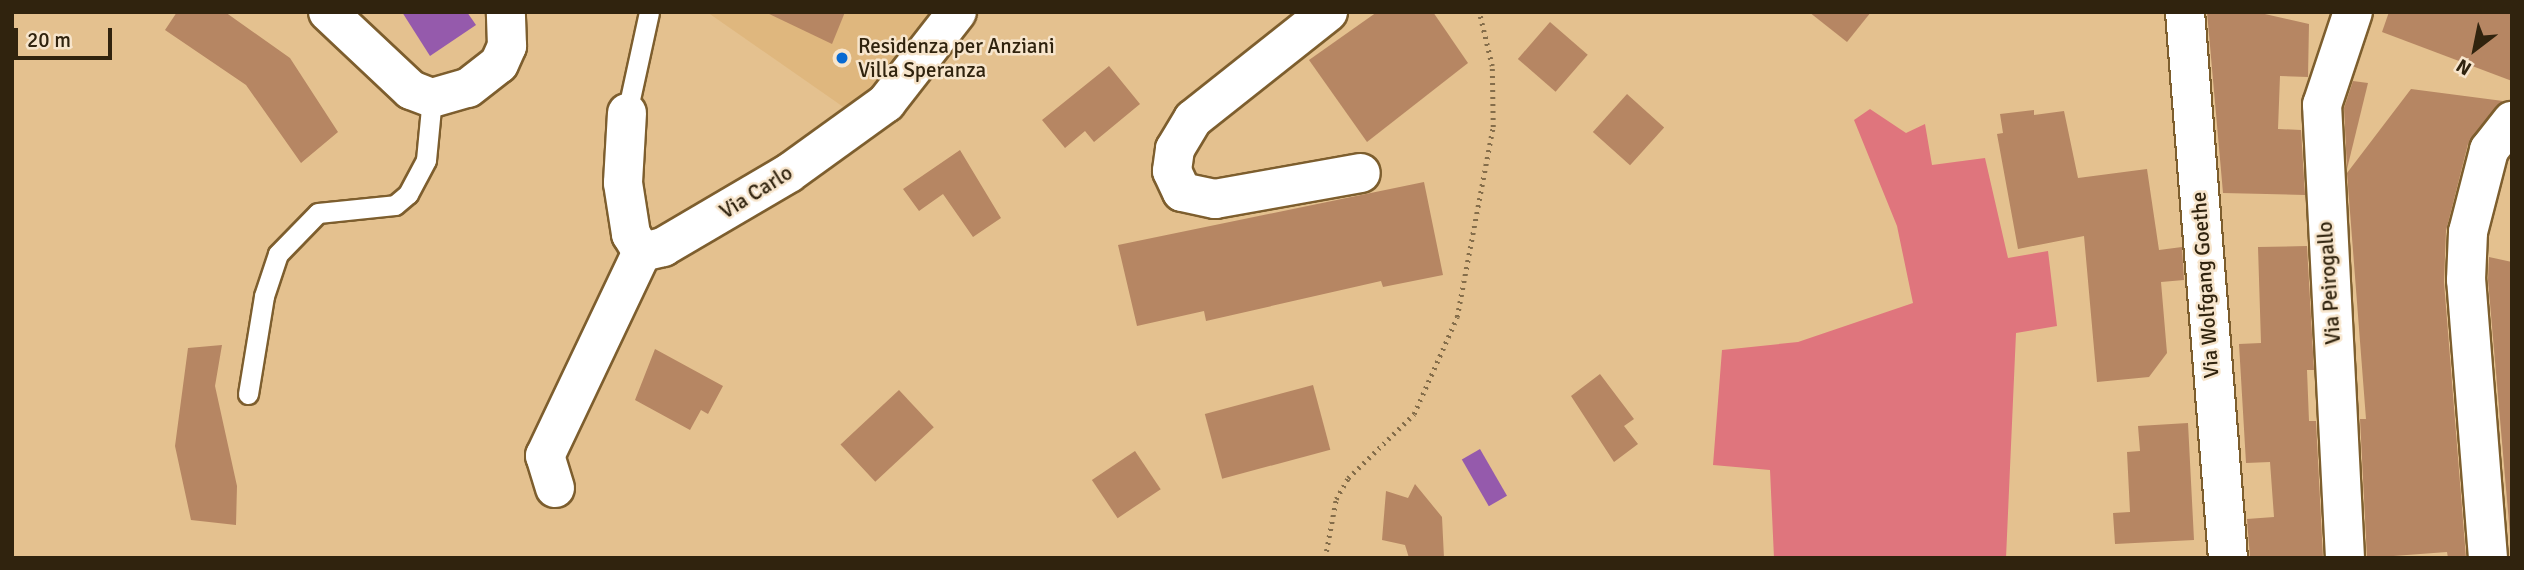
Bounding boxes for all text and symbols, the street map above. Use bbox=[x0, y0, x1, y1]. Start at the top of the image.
scale bar bbox=[18, 14, 116, 58]
north arrow bbox=[2440, 14, 2510, 84]
text: 20 m bbox=[27, 27, 71, 53]
place label: Residenza per Anziani Villa Speranza bbox=[858, 33, 1055, 83]
marker: Residenza per Anziani Villa Speranza bbox=[832, 48, 852, 68]
text: N bbox=[2452, 53, 2476, 80]
street label: Via Carlo bbox=[715, 160, 797, 224]
street label: Via Wolfgang Goethe bbox=[2186, 191, 2224, 379]
street label: Via Peirogallo bbox=[2312, 221, 2346, 345]

